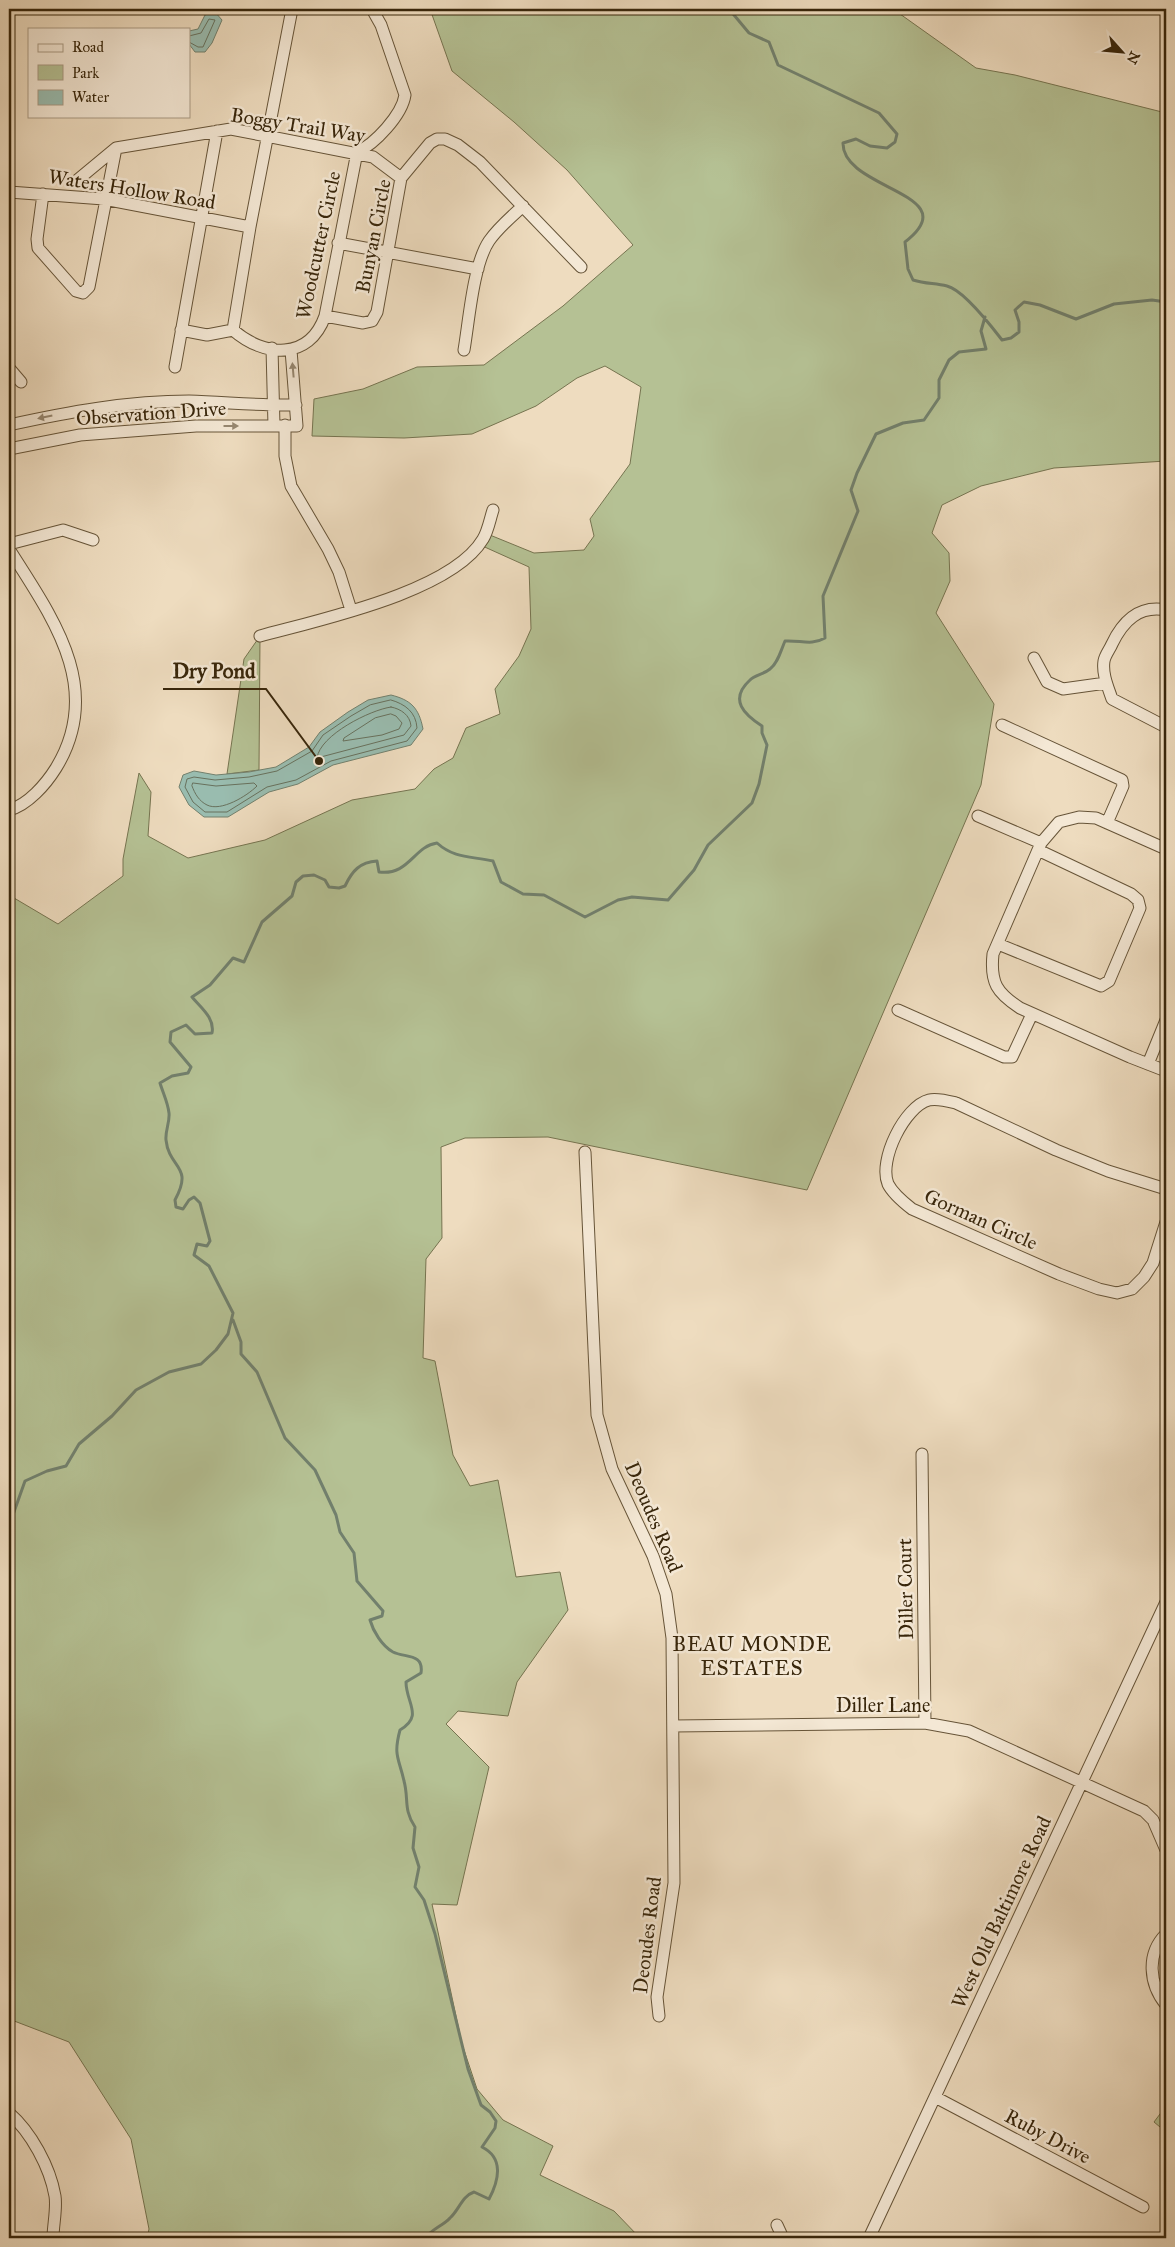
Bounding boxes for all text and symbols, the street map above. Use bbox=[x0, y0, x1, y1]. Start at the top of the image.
legend bbox=[28, 28, 190, 118]
north arrow bbox=[1098, 28, 1148, 78]
text: Road bbox=[72, 38, 104, 56]
text: N bbox=[1123, 49, 1143, 67]
text: Park bbox=[72, 64, 99, 82]
text: Water bbox=[72, 88, 109, 106]
street label: Boggy Trail Way bbox=[229, 103, 368, 149]
street label: Waters Hollow Road bbox=[47, 164, 217, 214]
street label: Woodcutter Circle bbox=[291, 169, 345, 321]
street label: Bunyan Circle bbox=[350, 177, 396, 295]
one-way arrow bbox=[288, 362, 296, 378]
street label: Observation Drive bbox=[75, 396, 227, 430]
one-way arrow bbox=[38, 413, 53, 421]
one-way arrow bbox=[223, 422, 239, 430]
callout: Dry Pond bbox=[163, 653, 266, 689]
text: Dry Pond bbox=[173, 658, 256, 684]
street label: Gorman Circle bbox=[921, 1183, 1041, 1255]
street label: Deoudes Road bbox=[620, 1458, 688, 1576]
street label: Diller Court bbox=[892, 1538, 918, 1640]
district label: BEAU MONDE ESTATES bbox=[672, 1631, 832, 1681]
street label: Diller Lane bbox=[836, 1693, 930, 1717]
street label: West Old Baltimore Road bbox=[946, 1812, 1056, 2012]
street label: Deoudes Road bbox=[628, 1875, 666, 1995]
street label: Ruby Drive bbox=[1001, 2103, 1095, 2169]

